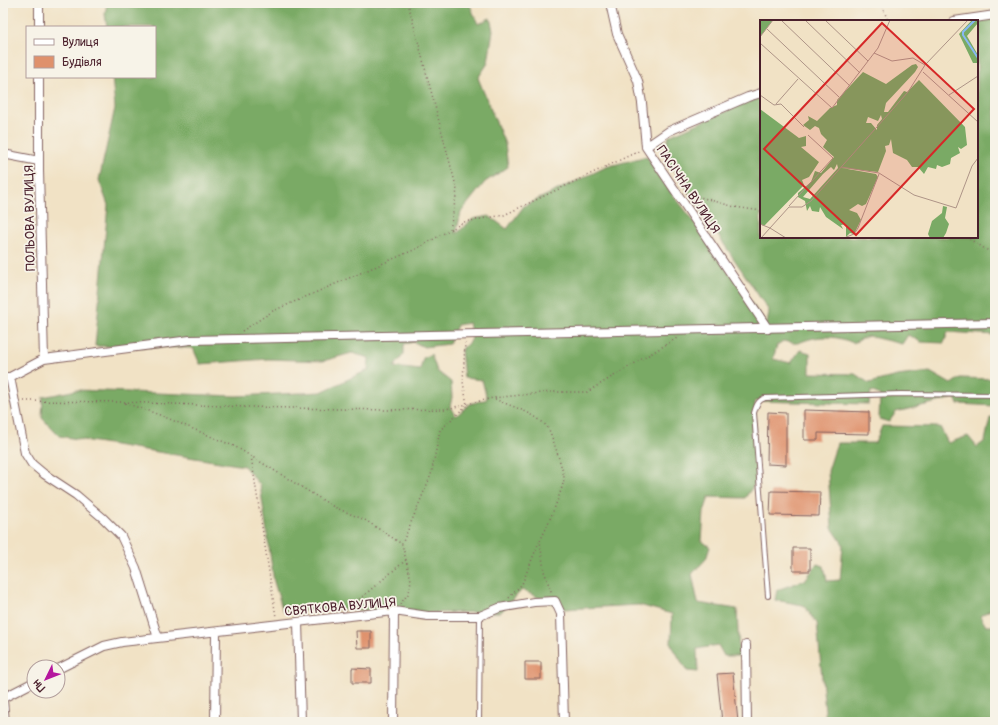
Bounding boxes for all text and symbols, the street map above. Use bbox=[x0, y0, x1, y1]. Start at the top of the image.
inset map bbox=[760, 20, 978, 238]
legend bbox=[26, 26, 156, 78]
text: Вулиця bbox=[62, 35, 99, 50]
text: Будівля bbox=[62, 55, 102, 70]
street label: ПАСІЧНА ВУЛИЦЯ bbox=[653, 143, 724, 237]
street label: ПОЛЬОВА ВУЛИЦЯ bbox=[21, 165, 39, 271]
street label: СВЯТКОВА ВУЛИЦЯ bbox=[284, 594, 397, 620]
north arrow bbox=[26, 659, 66, 699]
text: Пн bbox=[30, 676, 48, 694]

